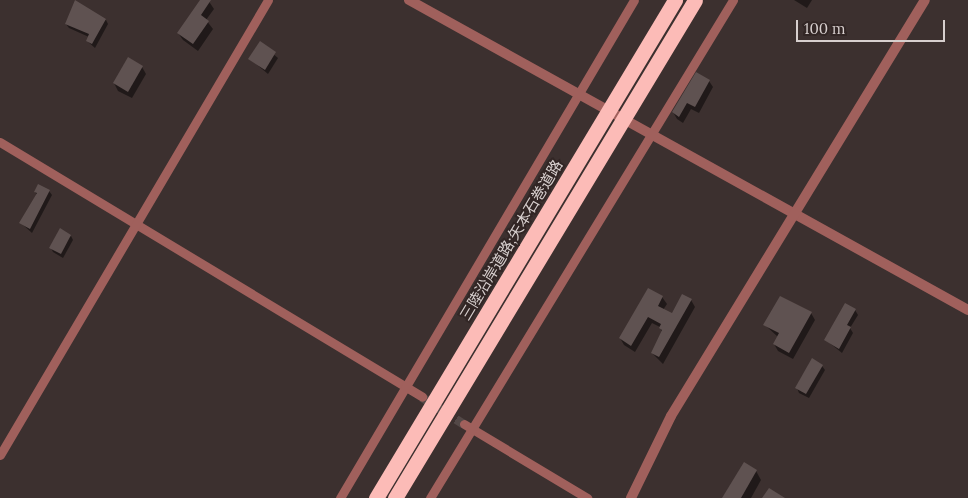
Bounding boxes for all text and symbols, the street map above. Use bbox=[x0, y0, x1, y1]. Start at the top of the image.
scale bar bbox=[798, 10, 947, 42]
text: 100 m bbox=[804, 19, 845, 38]
street label: 三陸沿岸道路;矢本石巻道路 bbox=[456, 157, 566, 323]

